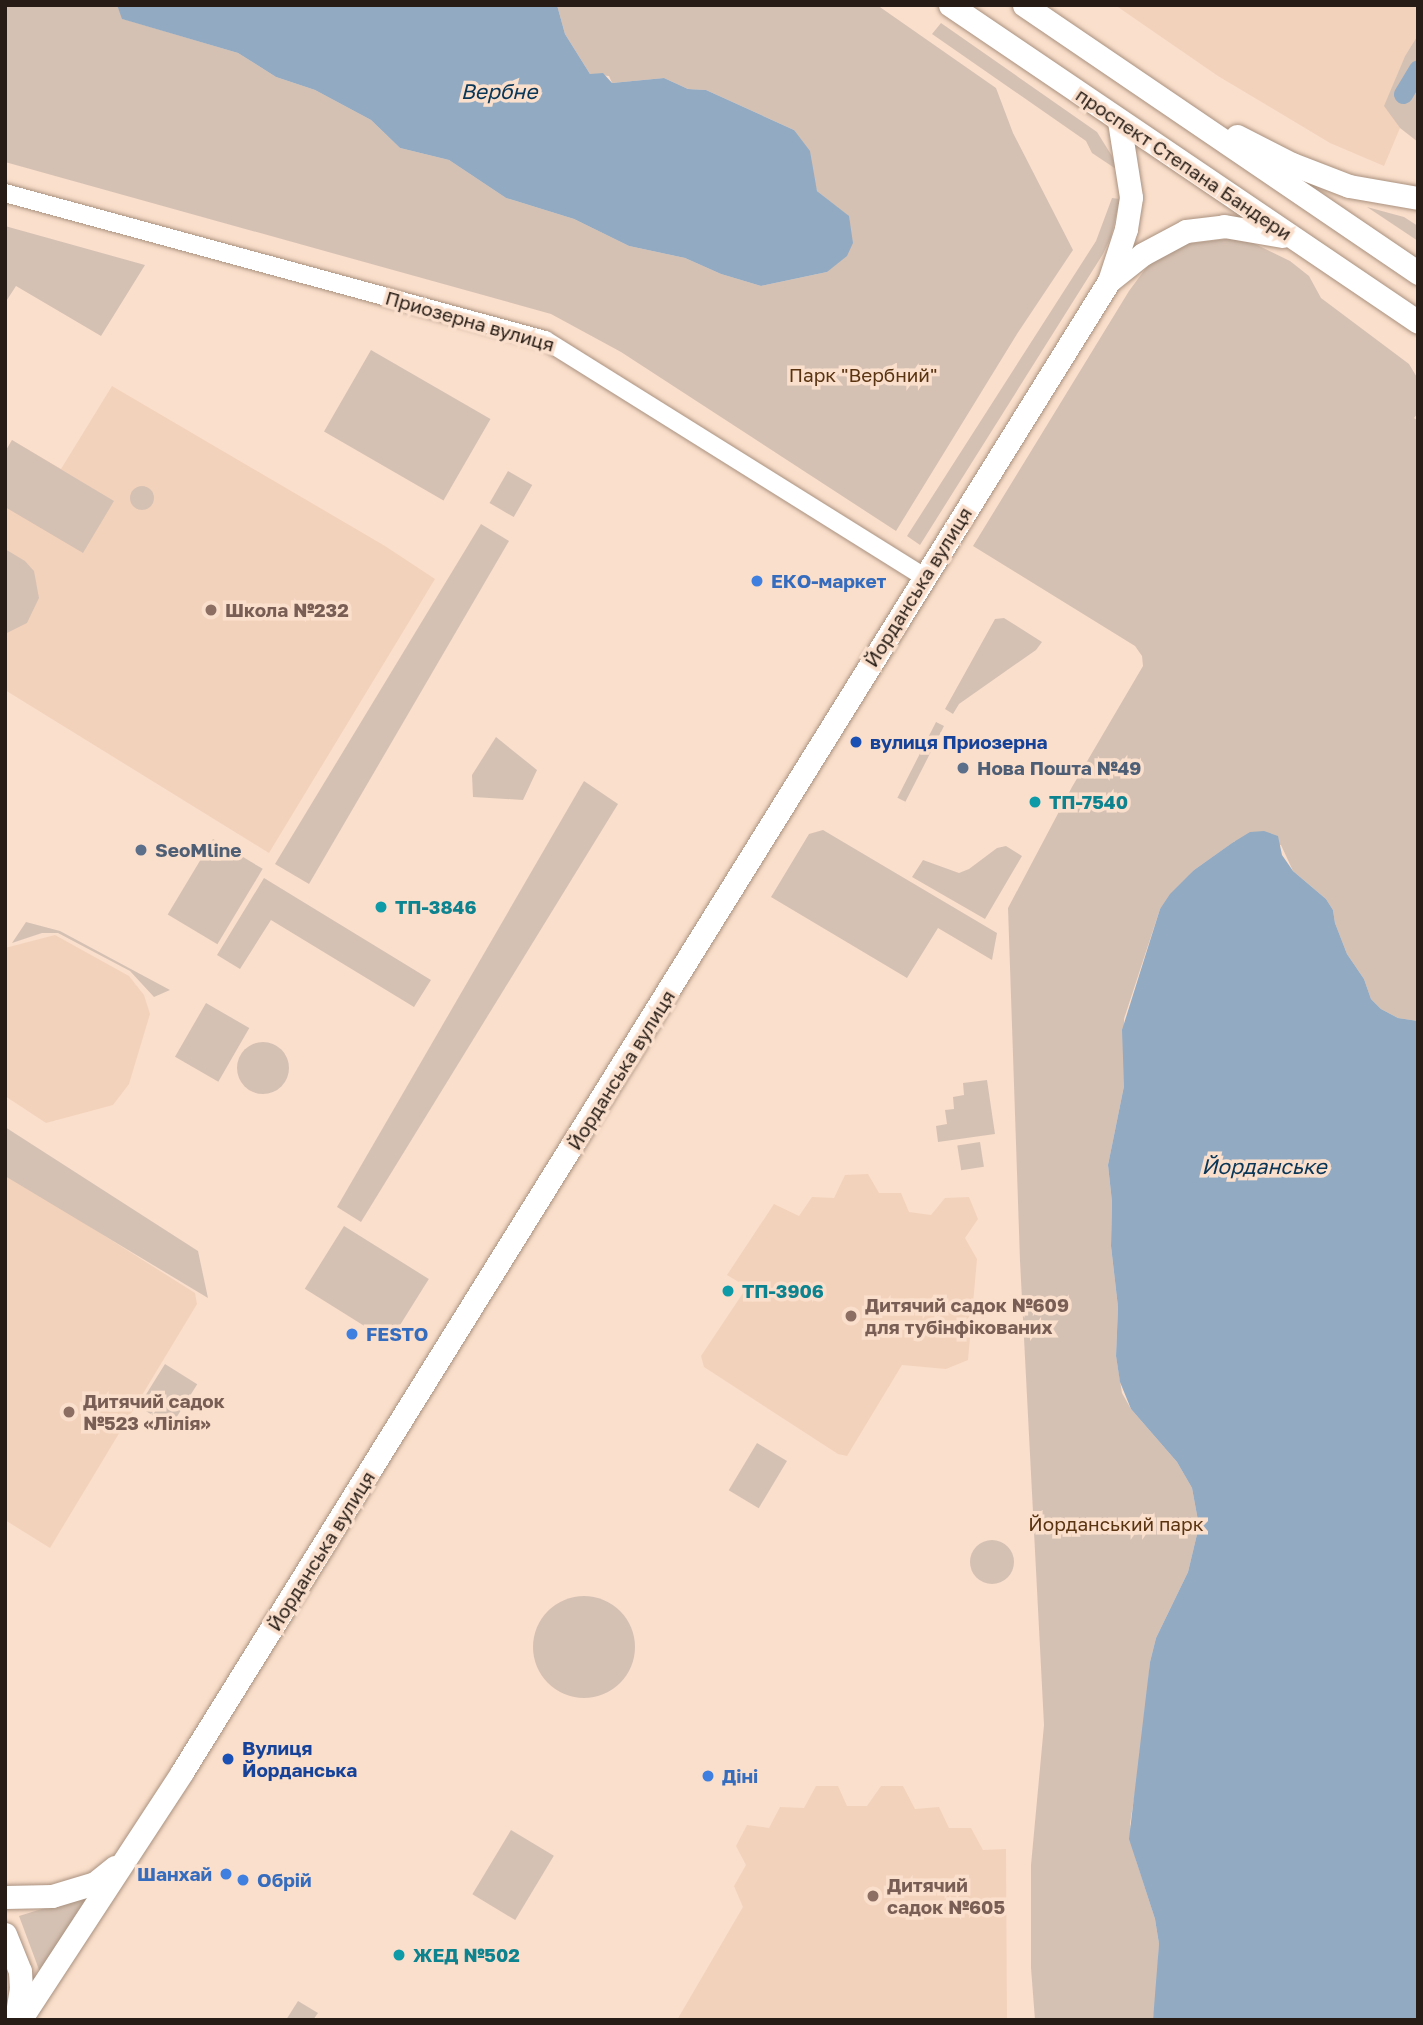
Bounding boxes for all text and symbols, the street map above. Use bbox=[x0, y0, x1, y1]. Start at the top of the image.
water label: Вербне bbox=[461, 78, 537, 104]
street label: проспект Степана Бандери bbox=[1072, 83, 1296, 245]
street label: Приозерна вулиця bbox=[383, 286, 557, 356]
park label: Парк "Вербний" bbox=[789, 364, 937, 386]
street label: Йорданська вулиця bbox=[860, 503, 976, 671]
place label: ЕКО-маркет bbox=[771, 570, 886, 592]
marker: ЕКО-маркет bbox=[749, 573, 765, 589]
place label: Школа №232 bbox=[225, 599, 349, 621]
marker: Школа №232 bbox=[203, 602, 219, 618]
place label: вулиця Приозерна bbox=[870, 731, 1048, 753]
marker: вулиця Приозерна bbox=[848, 734, 864, 750]
place label: Нова Пошта №49 bbox=[977, 757, 1141, 779]
marker: Нова Пошта №49 bbox=[955, 760, 971, 776]
place label: ТП-7540 bbox=[1049, 791, 1128, 813]
marker: ТП-7540 bbox=[1027, 794, 1043, 810]
place label: SeoMline bbox=[155, 839, 242, 861]
marker: SeoMline bbox=[133, 842, 149, 858]
place label: ТП-3846 bbox=[395, 896, 477, 918]
marker: ТП-3846 bbox=[373, 899, 389, 915]
street label: Йорданська вулиця bbox=[563, 986, 679, 1154]
water label: Йорданське bbox=[1201, 1153, 1327, 1179]
place label: ТП-3906 bbox=[742, 1280, 824, 1302]
marker: ТП-3906 bbox=[720, 1283, 736, 1299]
place label: Дитячий садок №609 для тубінфікованих bbox=[865, 1294, 1069, 1338]
marker: Дитячий садок №609 для тубінфікованих bbox=[843, 1308, 859, 1324]
place label: FESTO bbox=[366, 1323, 428, 1345]
marker: FESTO bbox=[344, 1326, 360, 1342]
place label: Дитячий садок №523 «Лілія» bbox=[83, 1390, 225, 1434]
marker: Дитячий садок №523 «Лілія» bbox=[61, 1404, 77, 1420]
street label: Йорданська вулиця bbox=[263, 1467, 379, 1635]
park label: Йорданський парк bbox=[1028, 1513, 1204, 1535]
place label: Вулиця Йорданська bbox=[242, 1737, 357, 1781]
marker: Вулиця Йорданська bbox=[220, 1751, 236, 1767]
place label: Діні bbox=[722, 1765, 758, 1787]
marker: Діні bbox=[700, 1768, 716, 1784]
place label: Шанхай bbox=[137, 1863, 212, 1885]
marker: Шанхай bbox=[218, 1866, 234, 1882]
place label: Обрій bbox=[257, 1869, 312, 1891]
marker: Обрій bbox=[235, 1872, 251, 1888]
place label: Дитячий садок №605 bbox=[887, 1874, 1005, 1918]
marker: Дитячий садок №605 bbox=[865, 1888, 881, 1904]
place label: ЖЕД №502 bbox=[413, 1944, 520, 1966]
marker: ЖЕД №502 bbox=[391, 1947, 407, 1963]

